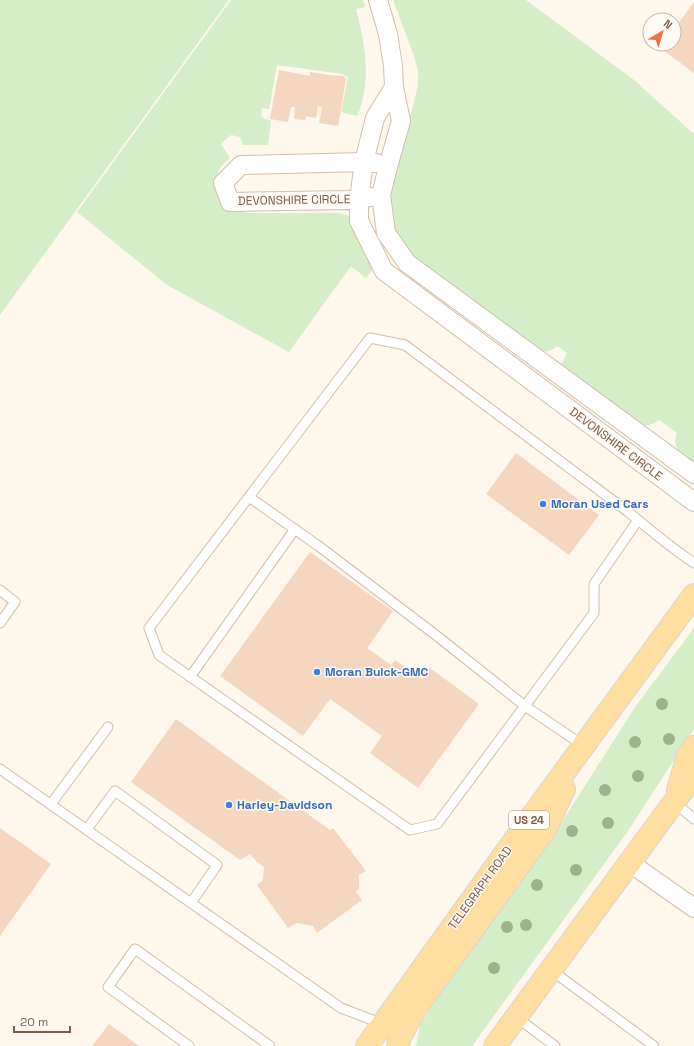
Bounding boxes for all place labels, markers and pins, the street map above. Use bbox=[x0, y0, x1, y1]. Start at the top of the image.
place label: Moran Used Cars bbox=[551, 496, 648, 512]
marker: Moran Used Cars bbox=[538, 499, 548, 509]
place label: Moran Buick-GMC bbox=[325, 664, 429, 680]
marker: Moran Buick-GMC bbox=[312, 667, 322, 677]
place label: Harley-Davidson bbox=[237, 797, 332, 813]
marker: Harley-Davidson bbox=[224, 800, 234, 810]

